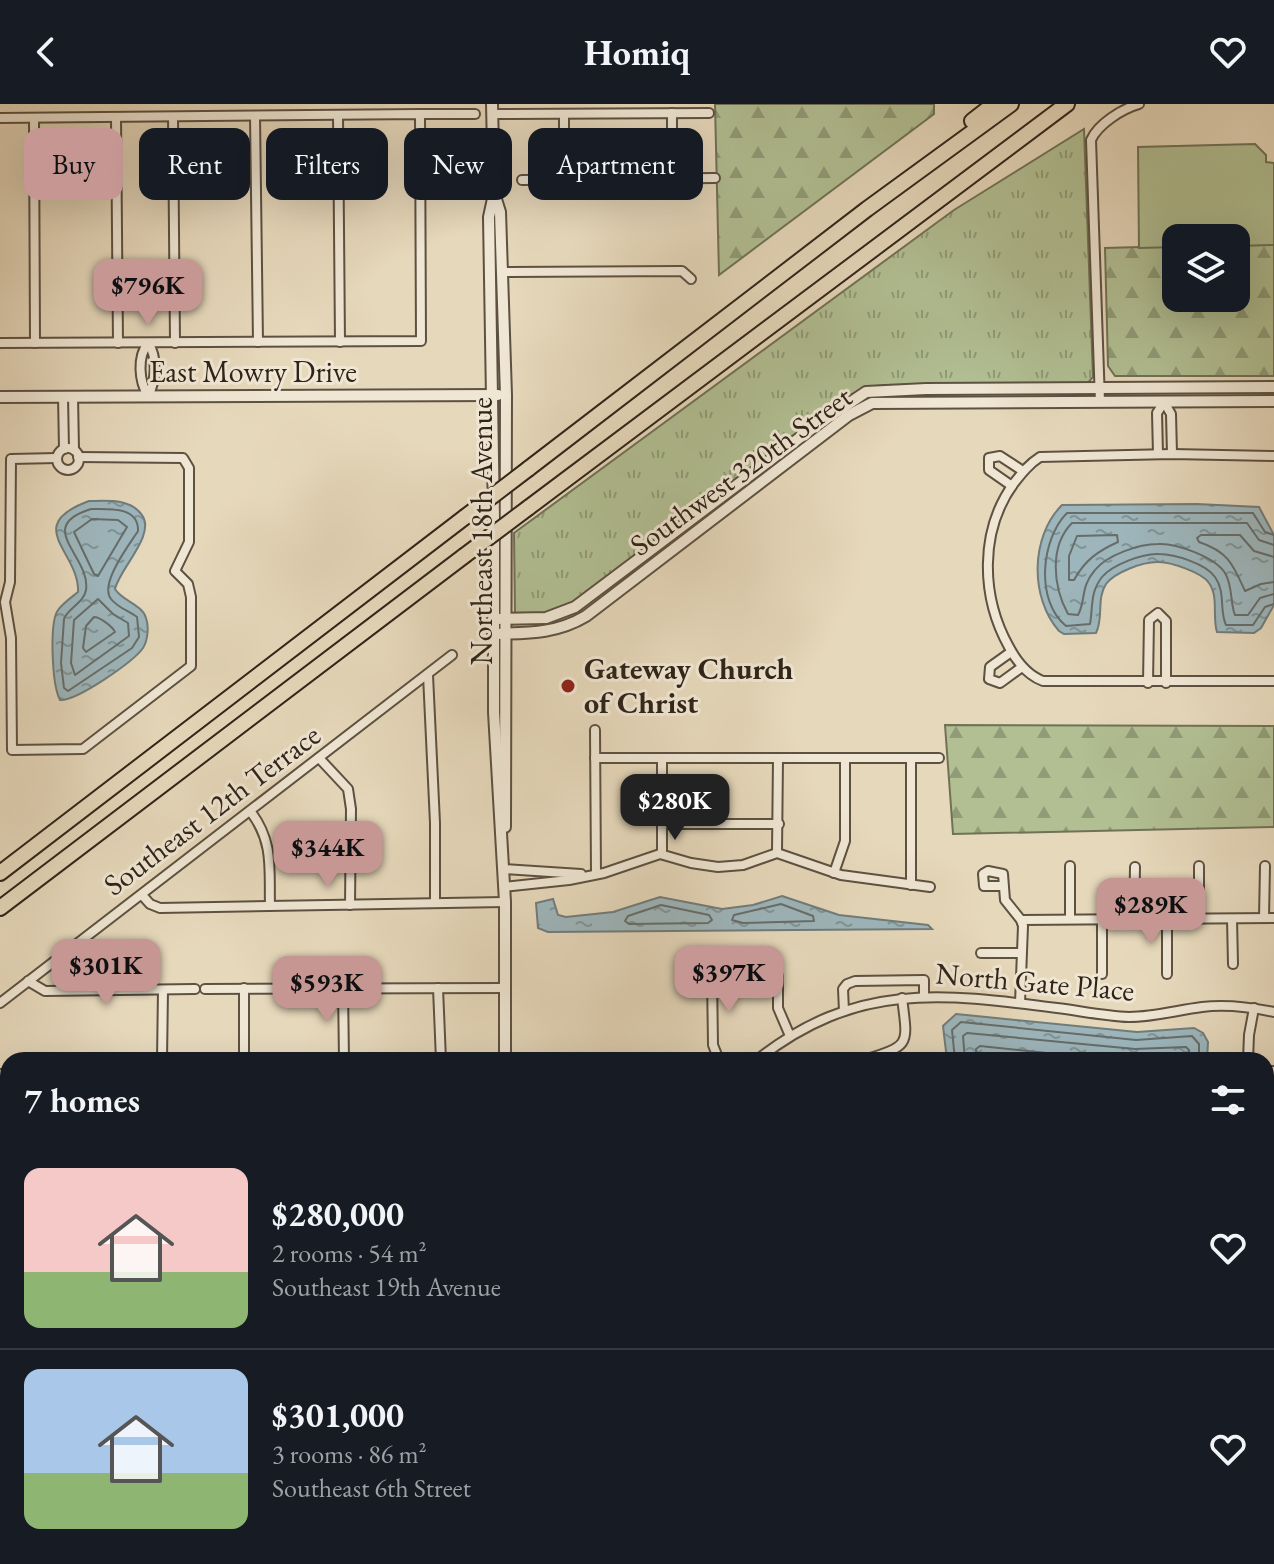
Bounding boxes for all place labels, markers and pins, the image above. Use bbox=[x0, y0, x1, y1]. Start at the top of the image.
pin: $796K bbox=[92, 259, 204, 327]
place label: Gateway Church of Christ bbox=[584, 649, 794, 722]
marker: Gateway Church of Christ bbox=[559, 677, 577, 695]
pin: $280K bbox=[619, 774, 731, 842]
pin: $344K bbox=[272, 821, 384, 889]
pin: $289K bbox=[1095, 878, 1207, 946]
pin: $301K bbox=[50, 939, 162, 1007]
pin: $397K bbox=[673, 946, 785, 1014]
pin: $593K bbox=[271, 956, 383, 1024]

